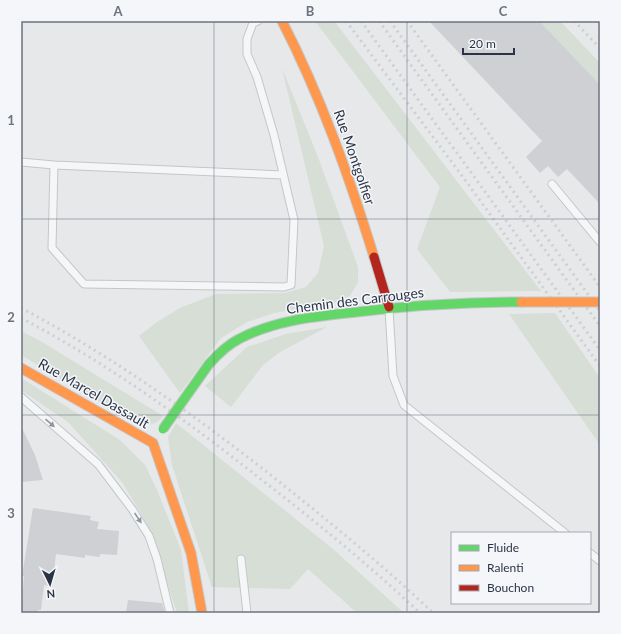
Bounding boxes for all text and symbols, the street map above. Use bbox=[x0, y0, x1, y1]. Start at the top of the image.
text: A bbox=[112, 3, 123, 19]
text: B bbox=[306, 3, 315, 19]
text: C bbox=[499, 3, 508, 19]
scale bar bbox=[463, 30, 514, 56]
text: 20 m bbox=[469, 36, 496, 51]
street label: Rue Montgolfier bbox=[331, 107, 379, 207]
text: 1 bbox=[7, 112, 15, 128]
street label: Chemin des Carrouges bbox=[285, 283, 425, 317]
text: 2 bbox=[7, 309, 15, 325]
street label: Rue Marcel Dassault bbox=[35, 354, 153, 432]
one-way arrow bbox=[46, 418, 55, 427]
text: 3 bbox=[7, 505, 15, 521]
one-way arrow bbox=[134, 513, 142, 523]
legend bbox=[451, 532, 591, 604]
text: Fluide bbox=[487, 540, 519, 555]
text: Ralenti bbox=[487, 560, 524, 575]
north arrow bbox=[30, 564, 70, 604]
text: Bouchon bbox=[487, 580, 534, 595]
text: N bbox=[46, 588, 56, 601]

